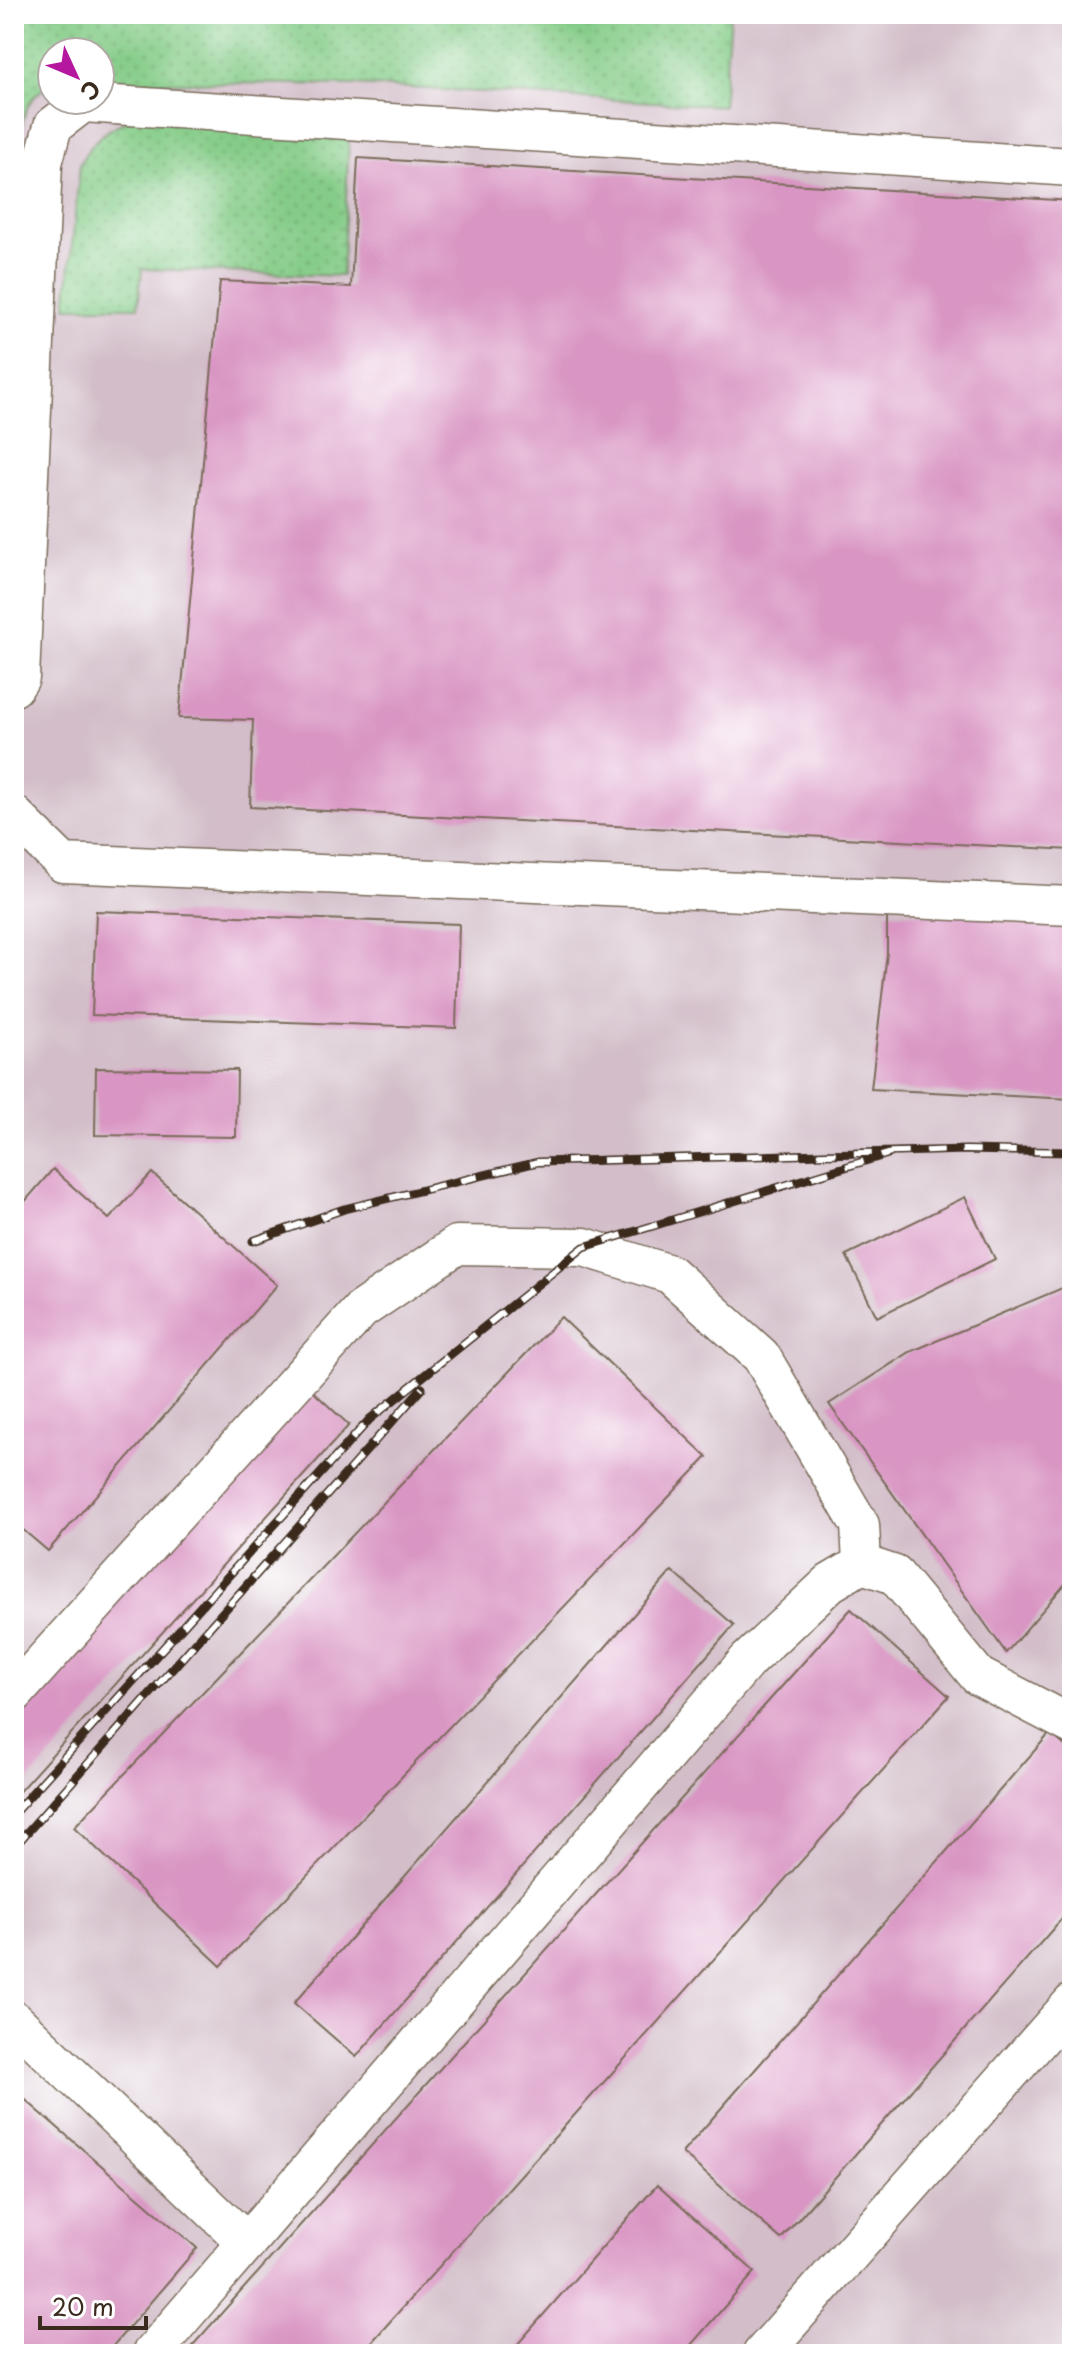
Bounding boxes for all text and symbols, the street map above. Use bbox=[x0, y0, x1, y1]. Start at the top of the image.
north arrow bbox=[36, 36, 116, 116]
text: С bbox=[74, 74, 109, 108]
scale bar bbox=[40, 2280, 146, 2330]
text: 20 m bbox=[52, 2288, 114, 2324]

